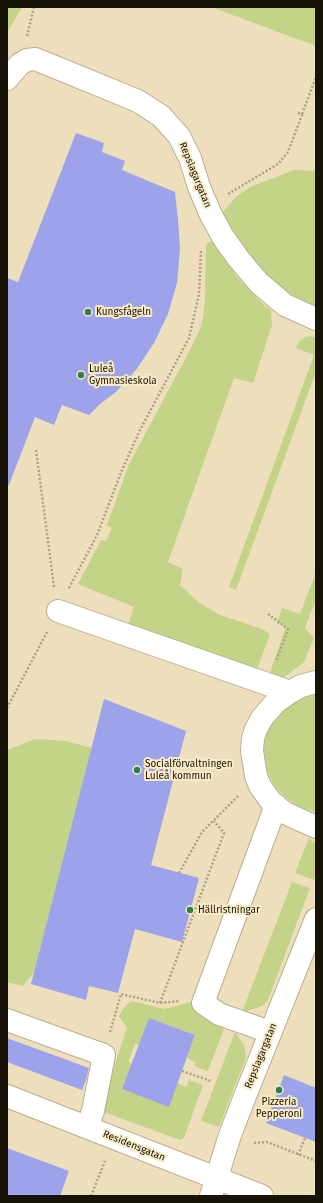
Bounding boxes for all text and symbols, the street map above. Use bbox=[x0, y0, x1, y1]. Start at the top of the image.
street label: Repslagargatan bbox=[176, 140, 214, 210]
place label: Kungsfågeln bbox=[96, 306, 151, 318]
marker: Kungsfågeln bbox=[83, 307, 93, 317]
place label: Luleå Gymnasieskola bbox=[89, 363, 157, 386]
marker: Luleå Gymnasieskola bbox=[76, 370, 86, 380]
place label: Socialförvaltningen Luleå kommun bbox=[145, 758, 233, 782]
marker: Socialförvaltningen Luleå kommun bbox=[132, 765, 142, 775]
place label: Hällristningar bbox=[198, 904, 260, 916]
marker: Hällristningar bbox=[185, 905, 195, 915]
street label: Repslagargatan bbox=[242, 1021, 280, 1091]
marker: Pizzeria Pepperoni bbox=[274, 1085, 284, 1095]
place label: Pizzeria Pepperoni bbox=[256, 1096, 302, 1120]
street label: Residensgatan bbox=[101, 1128, 167, 1164]

